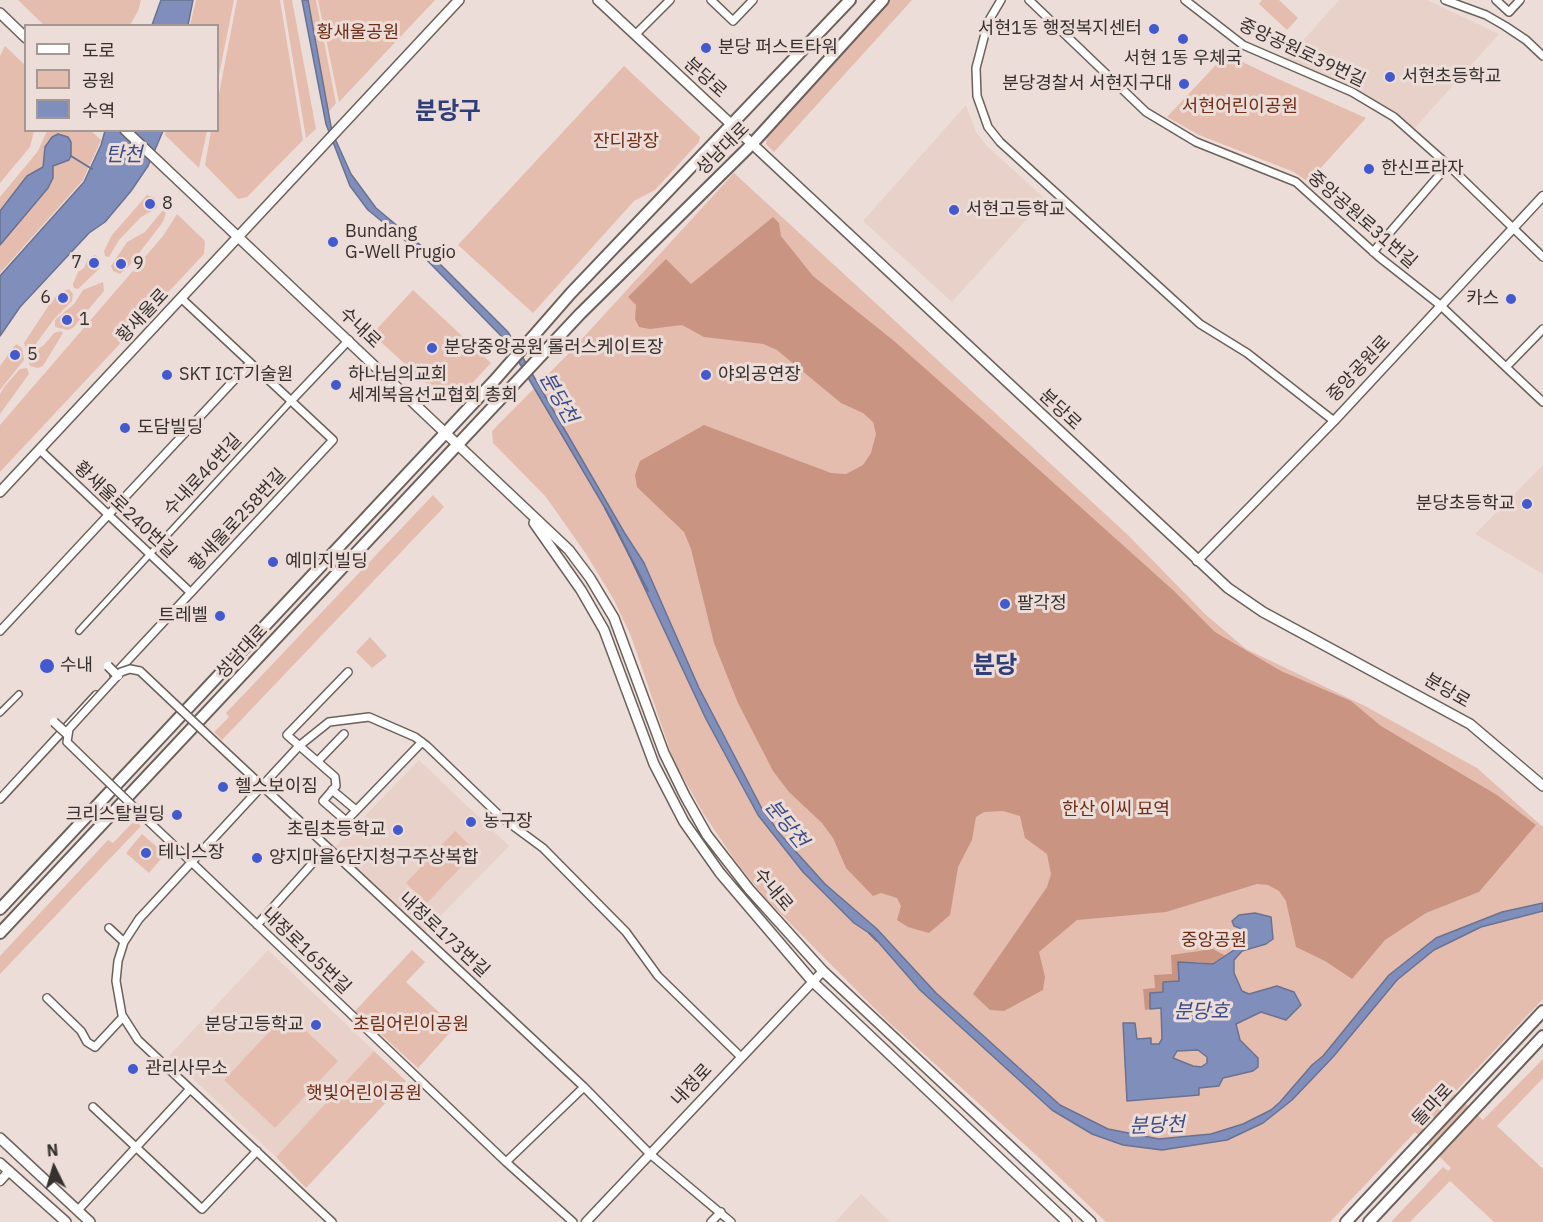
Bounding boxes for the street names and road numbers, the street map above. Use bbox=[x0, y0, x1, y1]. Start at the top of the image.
street label: 중앙공원로39번길 bbox=[1235, 14, 1369, 92]
street label: 분당로 bbox=[679, 53, 731, 103]
street label: 성남대로 bbox=[692, 118, 754, 180]
street label: 중앙공원로31번길 bbox=[1303, 167, 1421, 273]
street label: 황새울로 bbox=[113, 284, 173, 348]
street label: 수내로 bbox=[335, 303, 385, 353]
street label: 중앙공원로 bbox=[1323, 331, 1395, 407]
street label: 분당로 bbox=[1034, 385, 1086, 435]
street label: 수내로46번길 bbox=[160, 429, 246, 521]
street label: 황새울로240번길 bbox=[69, 457, 181, 563]
street label: 황새울로258번길 bbox=[185, 464, 291, 576]
street label: 성남대로 bbox=[212, 620, 272, 684]
street label: 분당로 bbox=[1420, 669, 1474, 713]
street label: 수내로 bbox=[749, 864, 797, 916]
street label: 내정로173번길 bbox=[395, 888, 493, 982]
street label: 내정로165번길 bbox=[257, 903, 355, 999]
street label: 내정로 bbox=[667, 1059, 717, 1111]
street label: 돌마로 bbox=[1408, 1079, 1458, 1131]

